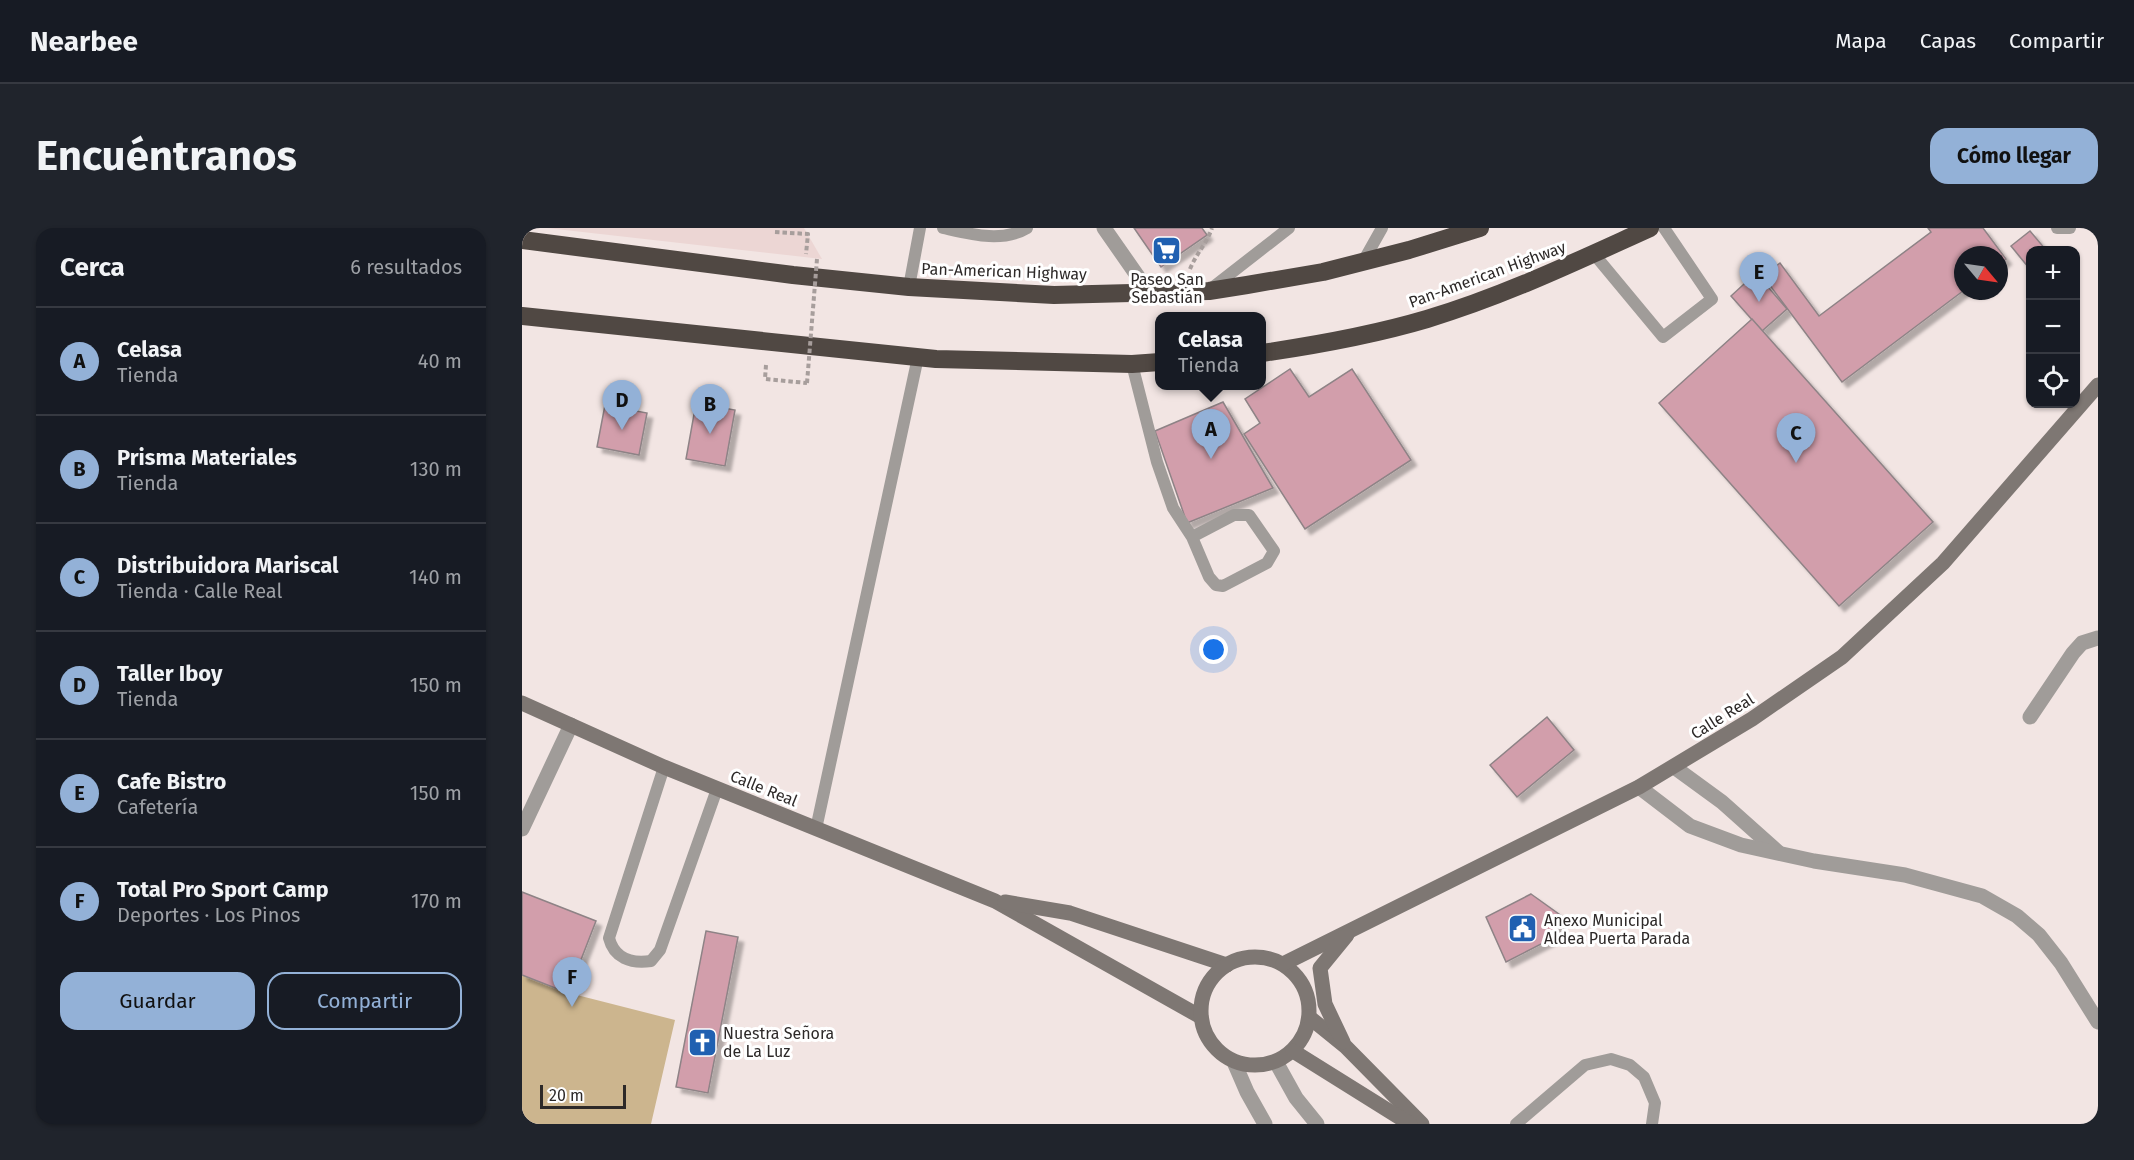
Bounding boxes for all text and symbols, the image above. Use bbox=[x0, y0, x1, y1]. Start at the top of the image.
text: Nearbee bbox=[30, 25, 138, 58]
text: Mapa bbox=[1835, 28, 1887, 54]
text: Capas bbox=[1920, 28, 1976, 54]
text: Compartir bbox=[2009, 28, 2104, 54]
button: Cómo llegar bbox=[1930, 128, 2098, 184]
text: Encuéntranos bbox=[36, 131, 297, 181]
supermarket icon: Paseo San Sebastián bbox=[1151, 235, 1183, 267]
street label: Pan-American Highway bbox=[1406, 237, 1568, 312]
north arrow bbox=[1954, 246, 2008, 300]
map controls bbox=[2026, 246, 2080, 408]
button: + bbox=[2026, 246, 2080, 300]
text: Cerca bbox=[60, 252, 125, 283]
pin: E bbox=[1740, 253, 1778, 302]
text: 6 resultados bbox=[350, 255, 462, 279]
street label: Pan-American Highway bbox=[921, 259, 1087, 284]
place label: Paseo San Sebastián bbox=[1130, 270, 1204, 307]
button: − bbox=[2026, 300, 2080, 354]
popup bbox=[1155, 312, 1266, 390]
text: Celasa bbox=[1178, 326, 1243, 353]
text: Celasa bbox=[117, 336, 182, 363]
text: A bbox=[74, 349, 85, 373]
text: 40 m bbox=[418, 349, 462, 373]
text: Tienda bbox=[1178, 353, 1239, 377]
button: locate bbox=[2026, 354, 2080, 408]
text: Tienda bbox=[117, 363, 178, 387]
pin: D bbox=[602, 380, 642, 430]
pin: B bbox=[690, 384, 729, 434]
pin: A bbox=[1192, 410, 1230, 459]
pin: C bbox=[1776, 414, 1816, 463]
text: Prisma Materiales bbox=[117, 444, 297, 471]
text: B bbox=[73, 457, 86, 481]
text: 130 m bbox=[410, 457, 462, 481]
text: Tienda bbox=[117, 471, 178, 495]
text: Distribuidora Mariscal bbox=[117, 552, 339, 579]
text: C bbox=[74, 565, 85, 589]
text: 140 m bbox=[409, 565, 462, 589]
text: Tienda · Calle Real bbox=[117, 579, 282, 603]
your location bbox=[1199, 635, 1228, 664]
text: Taller Iboy bbox=[117, 660, 222, 687]
text: D bbox=[73, 673, 86, 697]
text: 150 m bbox=[410, 673, 462, 697]
text: Tienda bbox=[117, 687, 178, 711]
street label: Calle Real bbox=[1687, 689, 1758, 743]
street label: Calle Real bbox=[727, 766, 800, 811]
text: Cafe Bistro bbox=[117, 768, 226, 795]
text: E bbox=[74, 781, 85, 805]
text: 150 m bbox=[410, 781, 462, 805]
text: Cafetería bbox=[117, 795, 198, 819]
text: Total Pro Sport Camp bbox=[117, 876, 329, 903]
text: F bbox=[75, 889, 84, 913]
text: 170 m bbox=[411, 889, 462, 913]
text: Deportes · Los Pinos bbox=[117, 903, 300, 927]
place label: Anexo Municipal Aldea Puerta Parada bbox=[1544, 911, 1690, 948]
public building icon: Anexo Municipal Aldea Puerta Parada bbox=[1507, 913, 1539, 945]
pin: F bbox=[553, 958, 592, 1007]
button: Guardar bbox=[60, 972, 255, 1030]
button: Compartir bbox=[267, 972, 462, 1030]
place label: Nuestra Señora de La Luz bbox=[723, 1024, 834, 1061]
church icon: Nuestra Señora de La Luz bbox=[686, 1026, 718, 1058]
scale bar bbox=[540, 1082, 626, 1110]
text: 20 m bbox=[549, 1086, 584, 1105]

